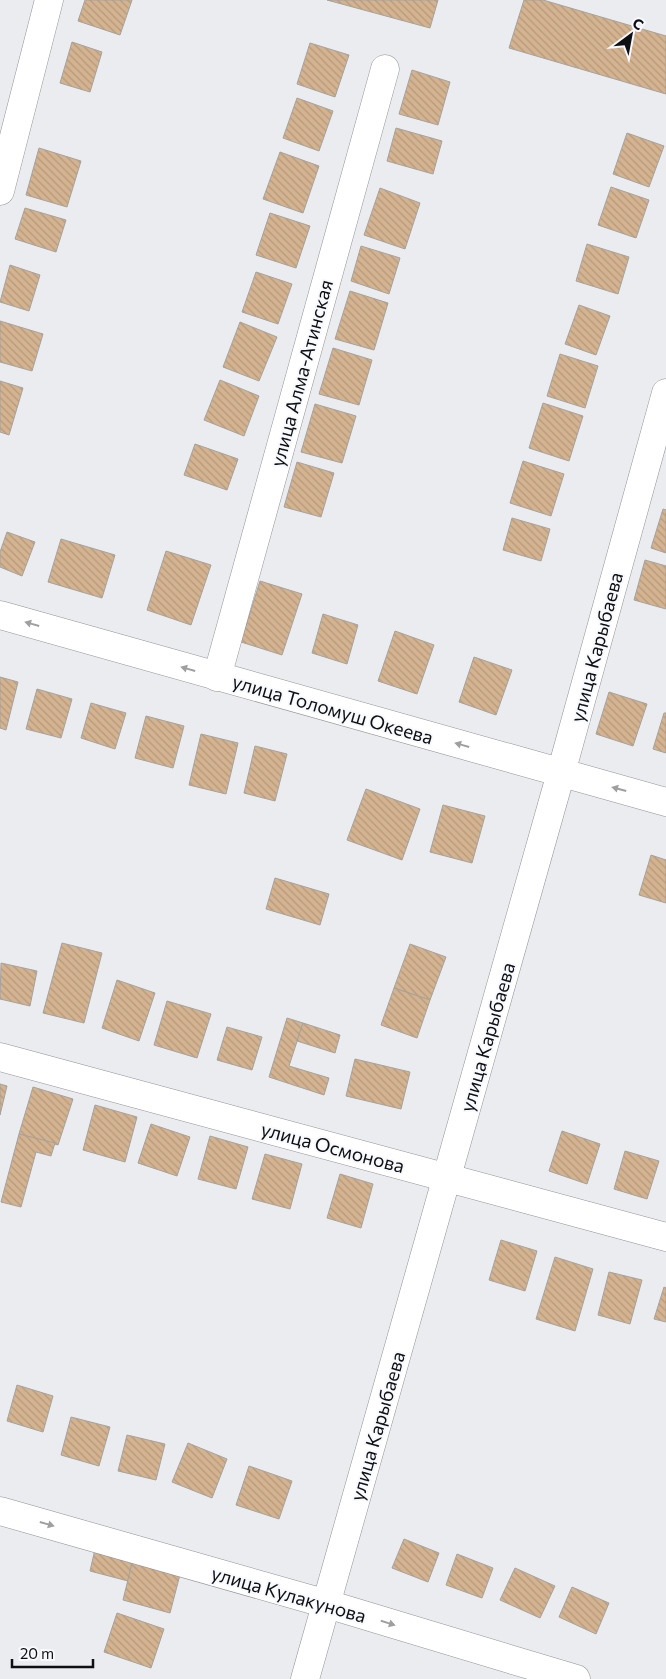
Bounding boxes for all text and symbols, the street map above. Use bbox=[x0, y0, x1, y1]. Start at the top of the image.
north arrow bbox=[606, 10, 656, 60]
text: С bbox=[630, 14, 647, 33]
street label: улица Алма-Атинская bbox=[265, 277, 337, 469]
street label: улица Карыбаева bbox=[565, 569, 627, 725]
one-way arrow bbox=[24, 620, 39, 628]
one-way arrow bbox=[180, 664, 195, 672]
street label: улица Толомуш Океева bbox=[230, 669, 436, 749]
one-way arrow bbox=[455, 741, 470, 749]
one-way arrow bbox=[611, 784, 626, 792]
street label: улица Карыбаева bbox=[455, 960, 519, 1114]
street label: улица Осмонова bbox=[259, 1117, 407, 1177]
street label: улица Карыбаева bbox=[345, 1349, 409, 1503]
one-way arrow bbox=[39, 1521, 54, 1529]
street label: улица Кулакунова bbox=[209, 1561, 369, 1627]
one-way arrow bbox=[381, 1619, 396, 1627]
scale bar bbox=[12, 1636, 94, 1668]
text: 20 m bbox=[20, 1644, 54, 1662]

